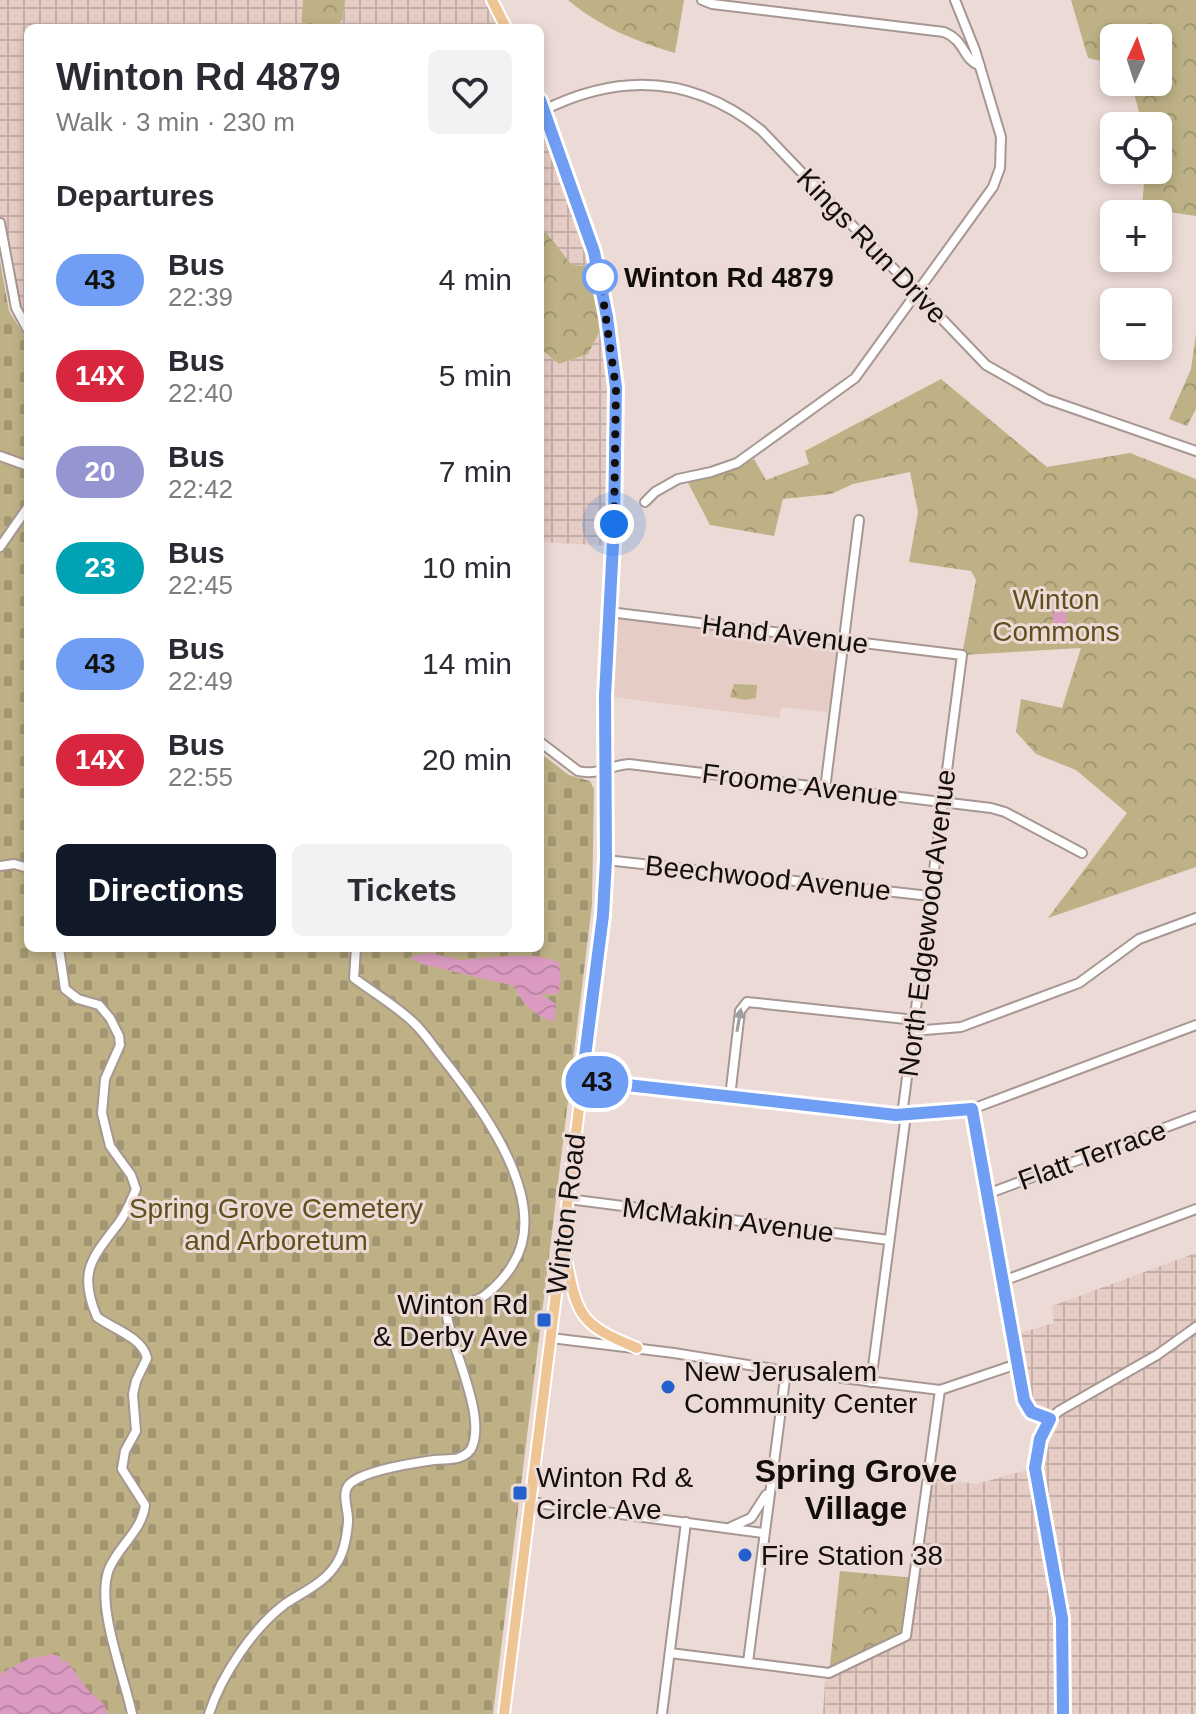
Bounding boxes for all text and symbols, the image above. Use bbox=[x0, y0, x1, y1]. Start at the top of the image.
north arrow bbox=[1100, 24, 1172, 96]
map controls bbox=[1100, 24, 1172, 360]
button: heart bbox=[428, 50, 512, 134]
text: Winton Rd 4879 bbox=[56, 56, 341, 98]
text: Walk · 3 min · 230 m bbox=[56, 107, 295, 137]
button: locate bbox=[1100, 112, 1172, 184]
street label: Kings Run Drive bbox=[791, 162, 953, 330]
text: Departures bbox=[56, 179, 214, 212]
button: + bbox=[1100, 200, 1172, 272]
text: Bus bbox=[168, 248, 225, 281]
marker: Winton Rd 4879 bbox=[583, 260, 617, 294]
place label: Winton Rd 4879 bbox=[624, 262, 834, 293]
text: 4 min bbox=[439, 263, 512, 296]
text: 43 bbox=[84, 264, 116, 295]
text: 22:39 bbox=[168, 282, 233, 312]
button: − bbox=[1100, 288, 1172, 360]
text: Bus bbox=[168, 344, 225, 377]
text: 5 min bbox=[439, 359, 512, 392]
text: 14X bbox=[75, 360, 125, 391]
text: 22:40 bbox=[168, 378, 233, 408]
text: Bus bbox=[168, 440, 225, 473]
text: 7 min bbox=[439, 455, 512, 488]
text: 20 bbox=[84, 456, 116, 487]
text: 22:42 bbox=[168, 474, 233, 504]
your location bbox=[594, 504, 634, 544]
text: Bus bbox=[168, 536, 225, 569]
text: 10 min bbox=[422, 551, 512, 584]
text: 23 bbox=[84, 552, 116, 583]
text: 22:45 bbox=[168, 570, 233, 600]
park label: Winton Commons bbox=[992, 584, 1120, 647]
street label: Hand Avenue bbox=[700, 608, 870, 660]
text: Bus bbox=[168, 632, 225, 665]
text: 14 min bbox=[422, 647, 512, 680]
text: 43 bbox=[84, 648, 116, 679]
text: 22:49 bbox=[168, 666, 233, 696]
text: Bus bbox=[168, 728, 225, 761]
text: 20 min bbox=[422, 743, 512, 776]
text: 14X bbox=[75, 744, 125, 775]
street label: Froome Avenue bbox=[700, 758, 900, 812]
text: 22:55 bbox=[168, 762, 233, 792]
street label: North Edgewood Avenue bbox=[893, 768, 961, 1078]
button: Directions bbox=[56, 844, 276, 936]
button: Tickets bbox=[292, 844, 512, 936]
street label: Beechwood Avenue bbox=[644, 850, 892, 906]
one-way arrow bbox=[734, 1007, 746, 1032]
line badge: 43 bbox=[561, 1056, 633, 1108]
text: 43 bbox=[581, 1066, 613, 1097]
street label: Flatt Terrace bbox=[1014, 1114, 1170, 1196]
street label: Winton Road bbox=[541, 1132, 591, 1296]
street label: McMakin Avenue bbox=[621, 1192, 835, 1248]
park label: Spring Grove Cemetery and Arboretum bbox=[129, 1193, 423, 1256]
place label: Winton Rd & Derby Ave bbox=[373, 1289, 528, 1352]
marker: Winton Rd & Derby Ave bbox=[535, 1311, 553, 1329]
place label: New Jerusalem Community Center bbox=[684, 1356, 917, 1419]
marker: New Jerusalem Community Center bbox=[659, 1378, 677, 1396]
district label: Spring Grove Village bbox=[755, 1453, 957, 1526]
place label: Winton Rd & Circle Ave bbox=[536, 1462, 693, 1525]
marker: Winton Rd & Circle Ave bbox=[511, 1484, 529, 1502]
place label: Fire Station 38 bbox=[761, 1540, 943, 1571]
marker: Fire Station 38 bbox=[736, 1546, 754, 1564]

